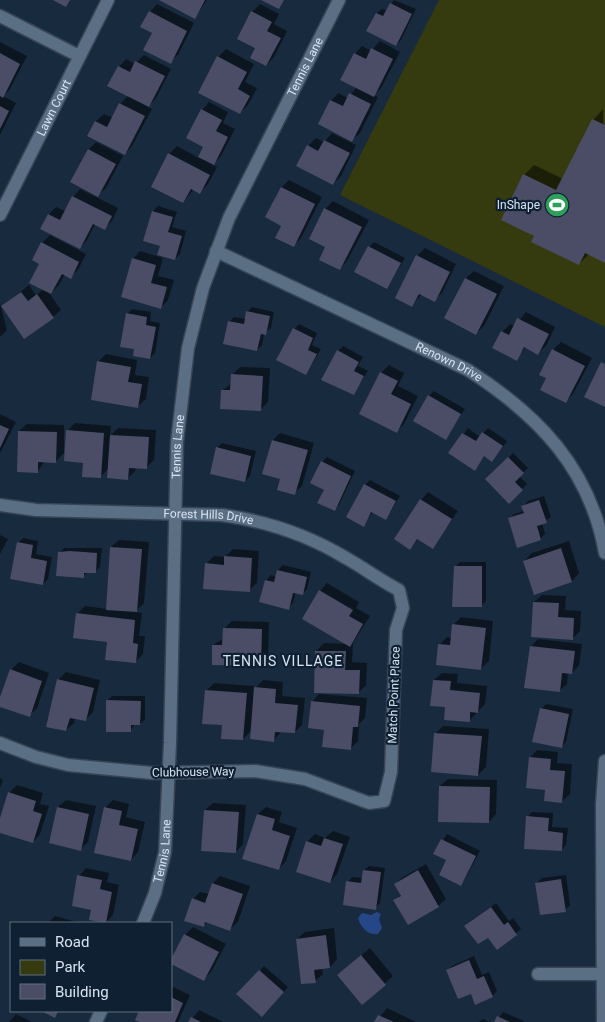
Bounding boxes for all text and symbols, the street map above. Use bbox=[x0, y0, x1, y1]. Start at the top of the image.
street label: Tennis Lane bbox=[284, 35, 326, 99]
street label: Lawn Court bbox=[34, 77, 74, 138]
sports icon: InShape bbox=[544, 192, 570, 218]
place label: InShape bbox=[497, 198, 540, 212]
street label: Renown Drive bbox=[413, 339, 485, 385]
street label: Tennis Lane bbox=[169, 414, 187, 479]
street label: Forest Hills Drive bbox=[163, 506, 255, 528]
street label: Match Point Place bbox=[385, 646, 403, 744]
district label: TENNIS VILLAGE bbox=[223, 653, 343, 669]
street label: Clubhouse Way bbox=[152, 764, 235, 780]
street label: Tennis Lane bbox=[151, 819, 173, 884]
legend bbox=[10, 922, 172, 1012]
text: Road bbox=[55, 933, 89, 951]
text: Park bbox=[55, 958, 86, 976]
text: Building bbox=[55, 983, 109, 1001]

